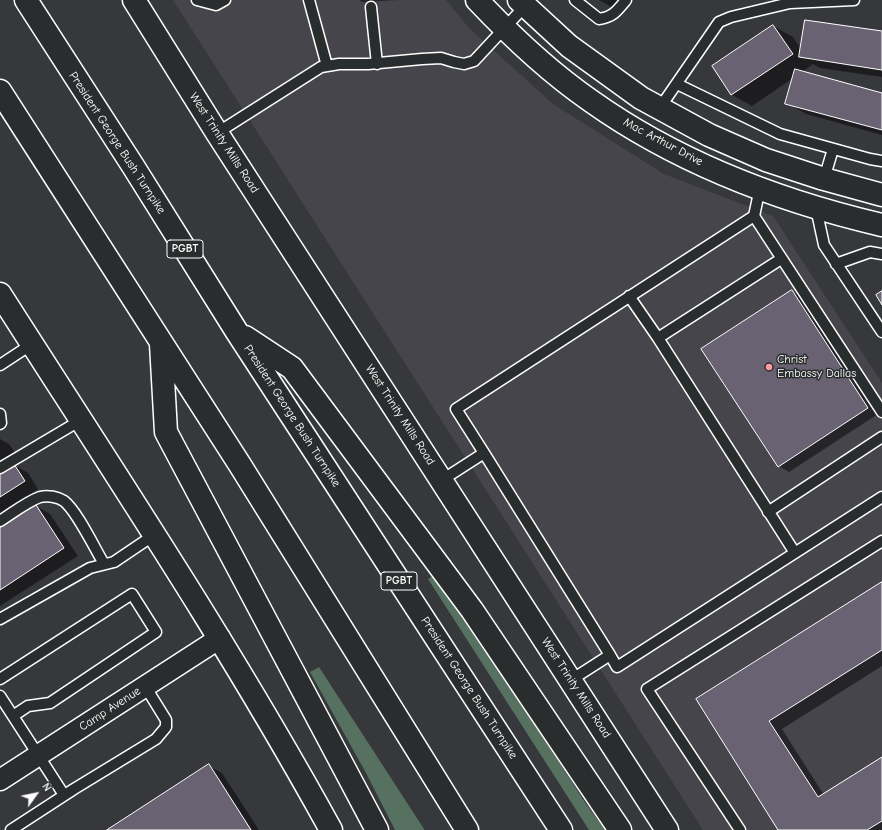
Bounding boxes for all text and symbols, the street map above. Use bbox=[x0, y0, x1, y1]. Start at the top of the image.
street label: President George Bush Turnpike bbox=[66, 69, 168, 217]
street label: West Trinity Mills Road bbox=[186, 90, 262, 196]
street label: Mac Arthur Drive bbox=[621, 115, 705, 169]
road number: PGBT bbox=[167, 240, 203, 258]
street label: President George Bush Turnpike bbox=[241, 342, 343, 490]
place label: Christ Embassy Dallas bbox=[777, 353, 856, 381]
street label: West Trinity Mills Road bbox=[362, 362, 438, 468]
marker: Christ Embassy Dallas bbox=[764, 362, 774, 372]
road number: PGBT bbox=[381, 572, 417, 590]
street label: President George Bush Turnpike bbox=[418, 614, 520, 762]
street label: West Trinity Mills Road bbox=[538, 635, 614, 741]
street label: Camp Avenue bbox=[77, 684, 143, 734]
north arrow bbox=[16, 774, 56, 814]
text: N bbox=[39, 781, 54, 794]

